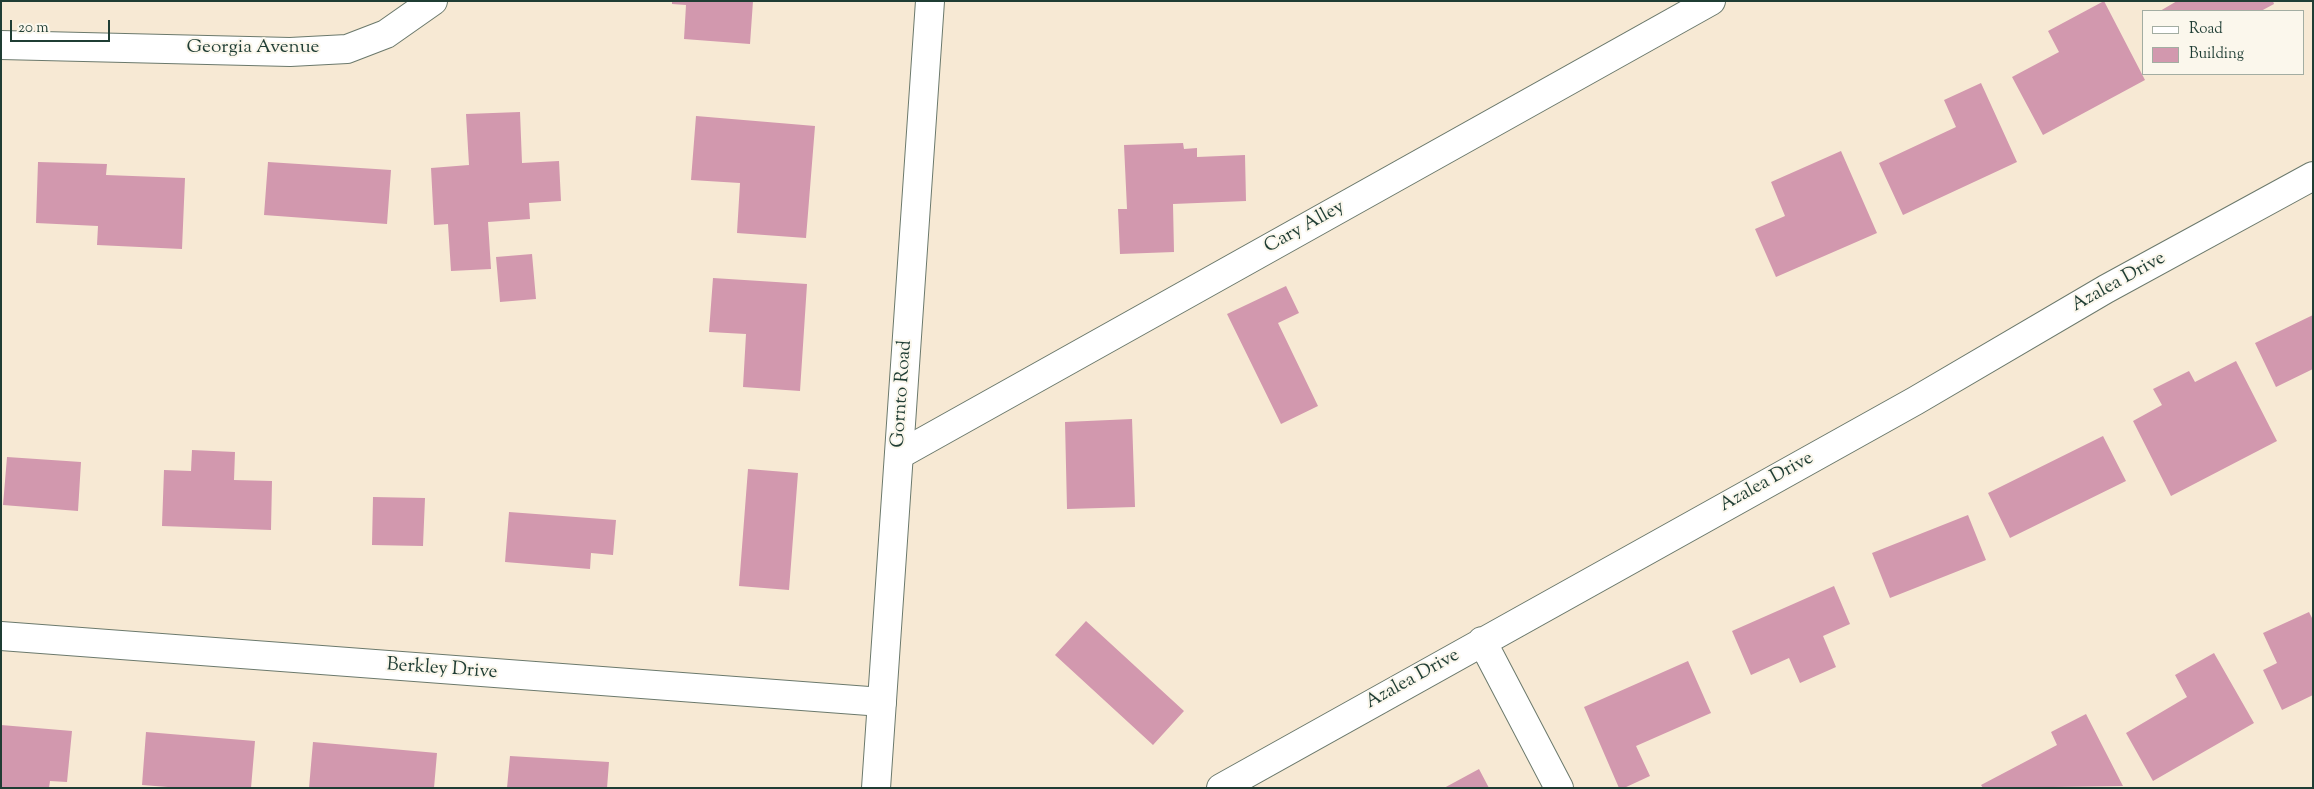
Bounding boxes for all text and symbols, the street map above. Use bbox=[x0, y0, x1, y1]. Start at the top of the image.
scale bar bbox=[12, 10, 112, 42]
legend bbox=[2142, 10, 2304, 75]
text: 20 m bbox=[18, 18, 49, 39]
text: Road bbox=[2189, 19, 2223, 40]
street label: Georgia Avenue bbox=[187, 38, 319, 60]
text: Building bbox=[2189, 44, 2244, 65]
street label: Cary Alley bbox=[1261, 197, 1349, 259]
street label: Azalea Drive bbox=[2068, 248, 2170, 318]
street label: Gornto Road bbox=[888, 339, 918, 449]
street label: Azalea Drive bbox=[1716, 448, 1818, 518]
street label: Azalea Drive bbox=[1362, 645, 1464, 715]
street label: Berkley Drive bbox=[386, 655, 498, 685]

